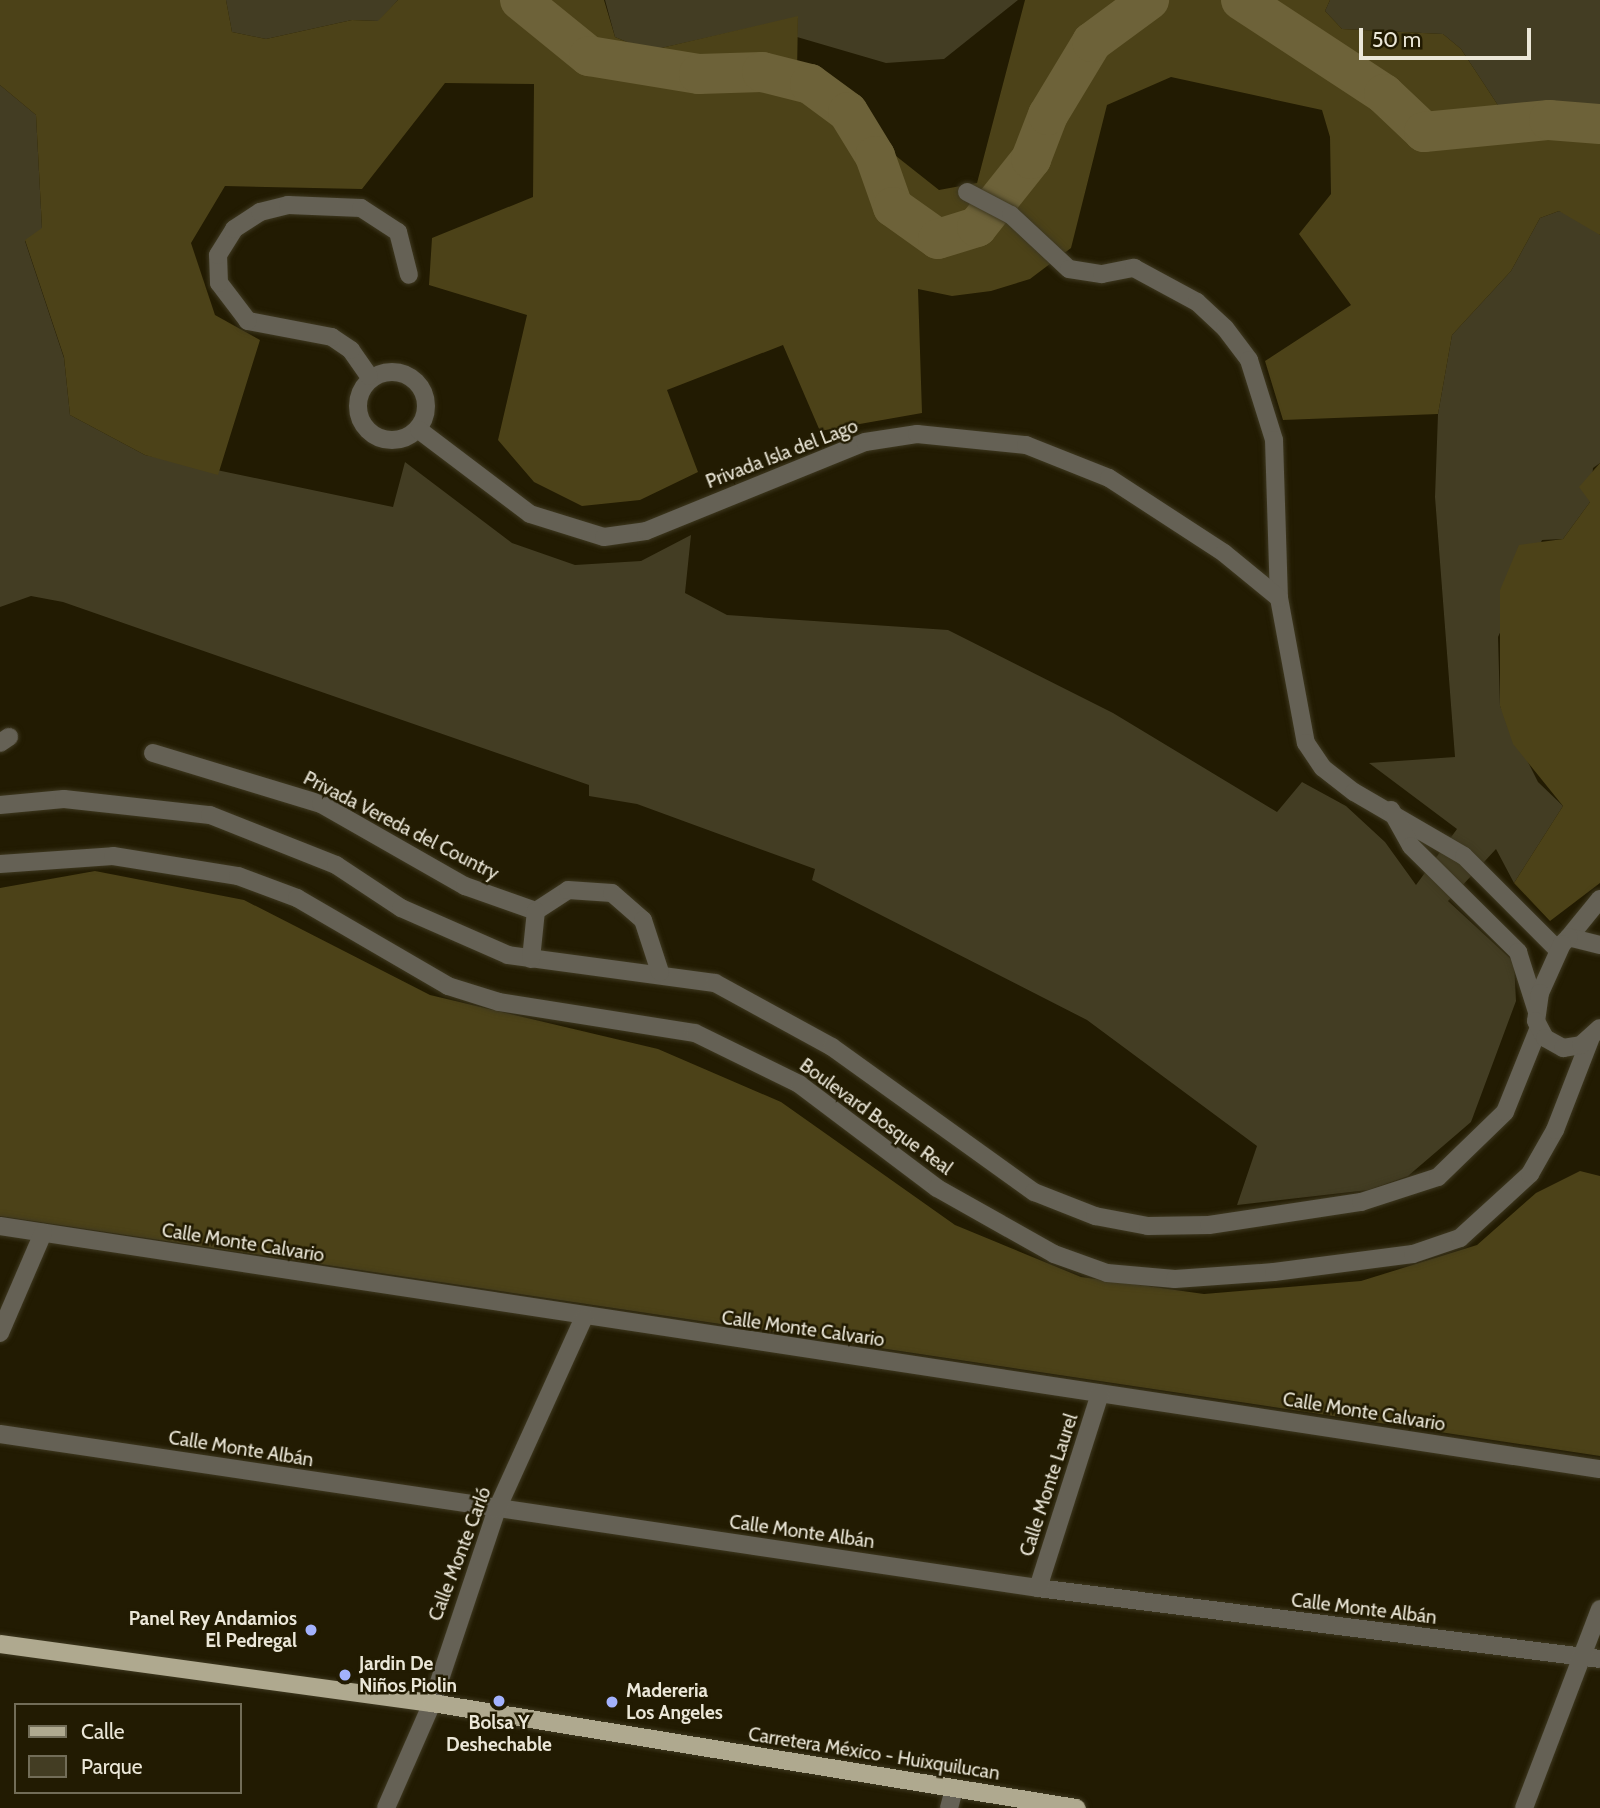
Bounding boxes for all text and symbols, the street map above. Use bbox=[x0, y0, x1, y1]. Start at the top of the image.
scale bar bbox=[1362, 14, 1534, 58]
text: 50 m bbox=[1372, 27, 1421, 52]
street label: Privada Isla del Lago bbox=[703, 415, 861, 493]
street label: Privada Vereda del Country bbox=[300, 767, 502, 885]
street label: Boulevard Bosque Real bbox=[795, 1054, 957, 1180]
street label: Calle Monte Calvario bbox=[160, 1219, 326, 1267]
street label: Calle Monte Calvario bbox=[720, 1306, 886, 1352]
street label: Calle Monte Calvario bbox=[1281, 1388, 1447, 1436]
street label: Calle Monte Laurel bbox=[1015, 1411, 1083, 1559]
street label: Calle Monte Albán bbox=[167, 1426, 315, 1472]
street label: Calle Monte Carló bbox=[424, 1484, 496, 1624]
street label: Calle Monte Albán bbox=[728, 1511, 876, 1553]
street label: Calle Monte Albán bbox=[1290, 1589, 1438, 1629]
place label: Panel Rey Andamios El Pedregal bbox=[129, 1608, 297, 1652]
marker: Panel Rey Andamios El Pedregal bbox=[303, 1622, 319, 1638]
place label: Jardin De Niños Piolin bbox=[359, 1653, 457, 1697]
marker: Jardin De Niños Piolin bbox=[337, 1667, 353, 1683]
place label: Madereria Los Angeles bbox=[626, 1680, 723, 1724]
marker: Bolsa Y Deshechable bbox=[491, 1693, 507, 1709]
marker: Madereria Los Angeles bbox=[604, 1694, 620, 1710]
legend bbox=[14, 1703, 242, 1794]
place label: Bolsa Y Deshechable bbox=[446, 1712, 552, 1756]
text: Calle bbox=[81, 1719, 125, 1744]
street label: Carretera México - Huixquilucan bbox=[747, 1723, 1001, 1785]
text: Parque bbox=[81, 1754, 143, 1779]

